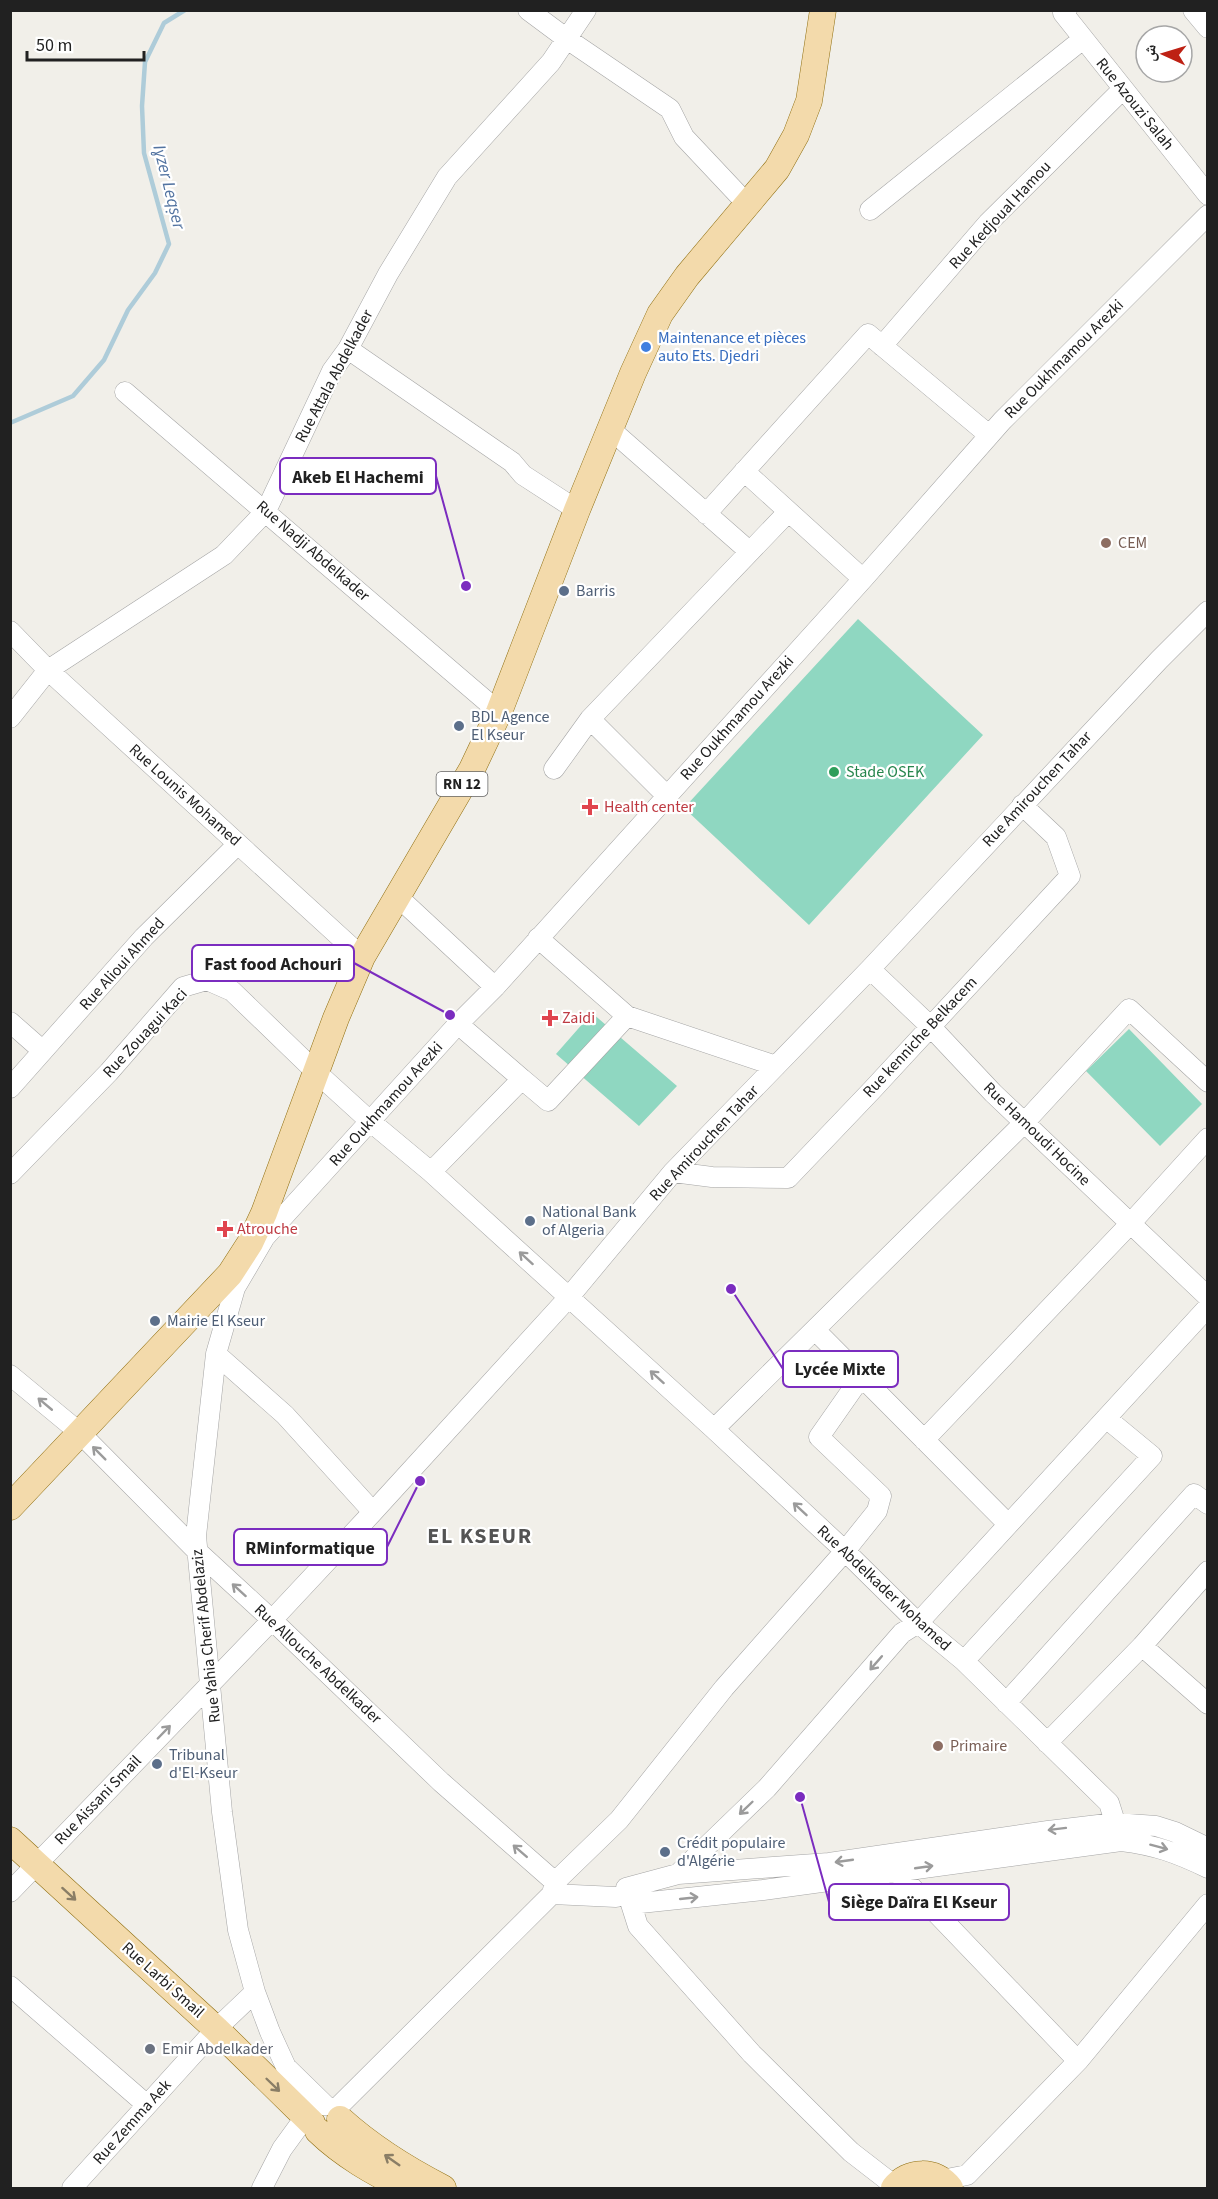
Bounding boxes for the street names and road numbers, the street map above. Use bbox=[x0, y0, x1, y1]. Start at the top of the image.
street label: Rue Azouzi Salah bbox=[1091, 53, 1179, 155]
street label: Rue Kedjoual Hamou bbox=[944, 156, 1056, 274]
street label: Rue Oukhmamou Arezki bbox=[999, 294, 1129, 424]
street label: Rue Attala Abdelkader bbox=[290, 305, 379, 446]
street label: Rue Nadji Abdelkader bbox=[251, 495, 375, 607]
street label: Rue Oukhmamou Arezki bbox=[675, 651, 799, 785]
street label: Rue Amirouchen Tahar bbox=[977, 726, 1097, 852]
street label: Rue Lounis Mohamed bbox=[124, 739, 246, 851]
road number: RN 12 bbox=[436, 772, 488, 796]
street label: Rue Alioui Ahmed bbox=[74, 913, 170, 1015]
street label: Rue kenniche Belkacem bbox=[858, 972, 982, 1102]
street label: Rue Zouagui Kaci bbox=[98, 983, 192, 1083]
street label: Rue Oukhmamou Arezki bbox=[324, 1037, 448, 1171]
street label: Rue Hamoudi Hocine bbox=[979, 1077, 1095, 1191]
street label: Rue Amirouchen Tahar bbox=[644, 1080, 764, 1206]
street label: Rue Abdelkader Mohamed bbox=[812, 1520, 956, 1656]
street label: Rue Yahia Cherif Abdelaziz bbox=[186, 1548, 226, 1724]
street label: Rue Allouche Abdelkader bbox=[249, 1599, 387, 1729]
street label: Rue Aissani Smail bbox=[50, 1750, 146, 1850]
street label: Rue Larbi Smail bbox=[117, 1937, 209, 2023]
street label: Rue Zemma Aek bbox=[88, 2075, 176, 2169]

